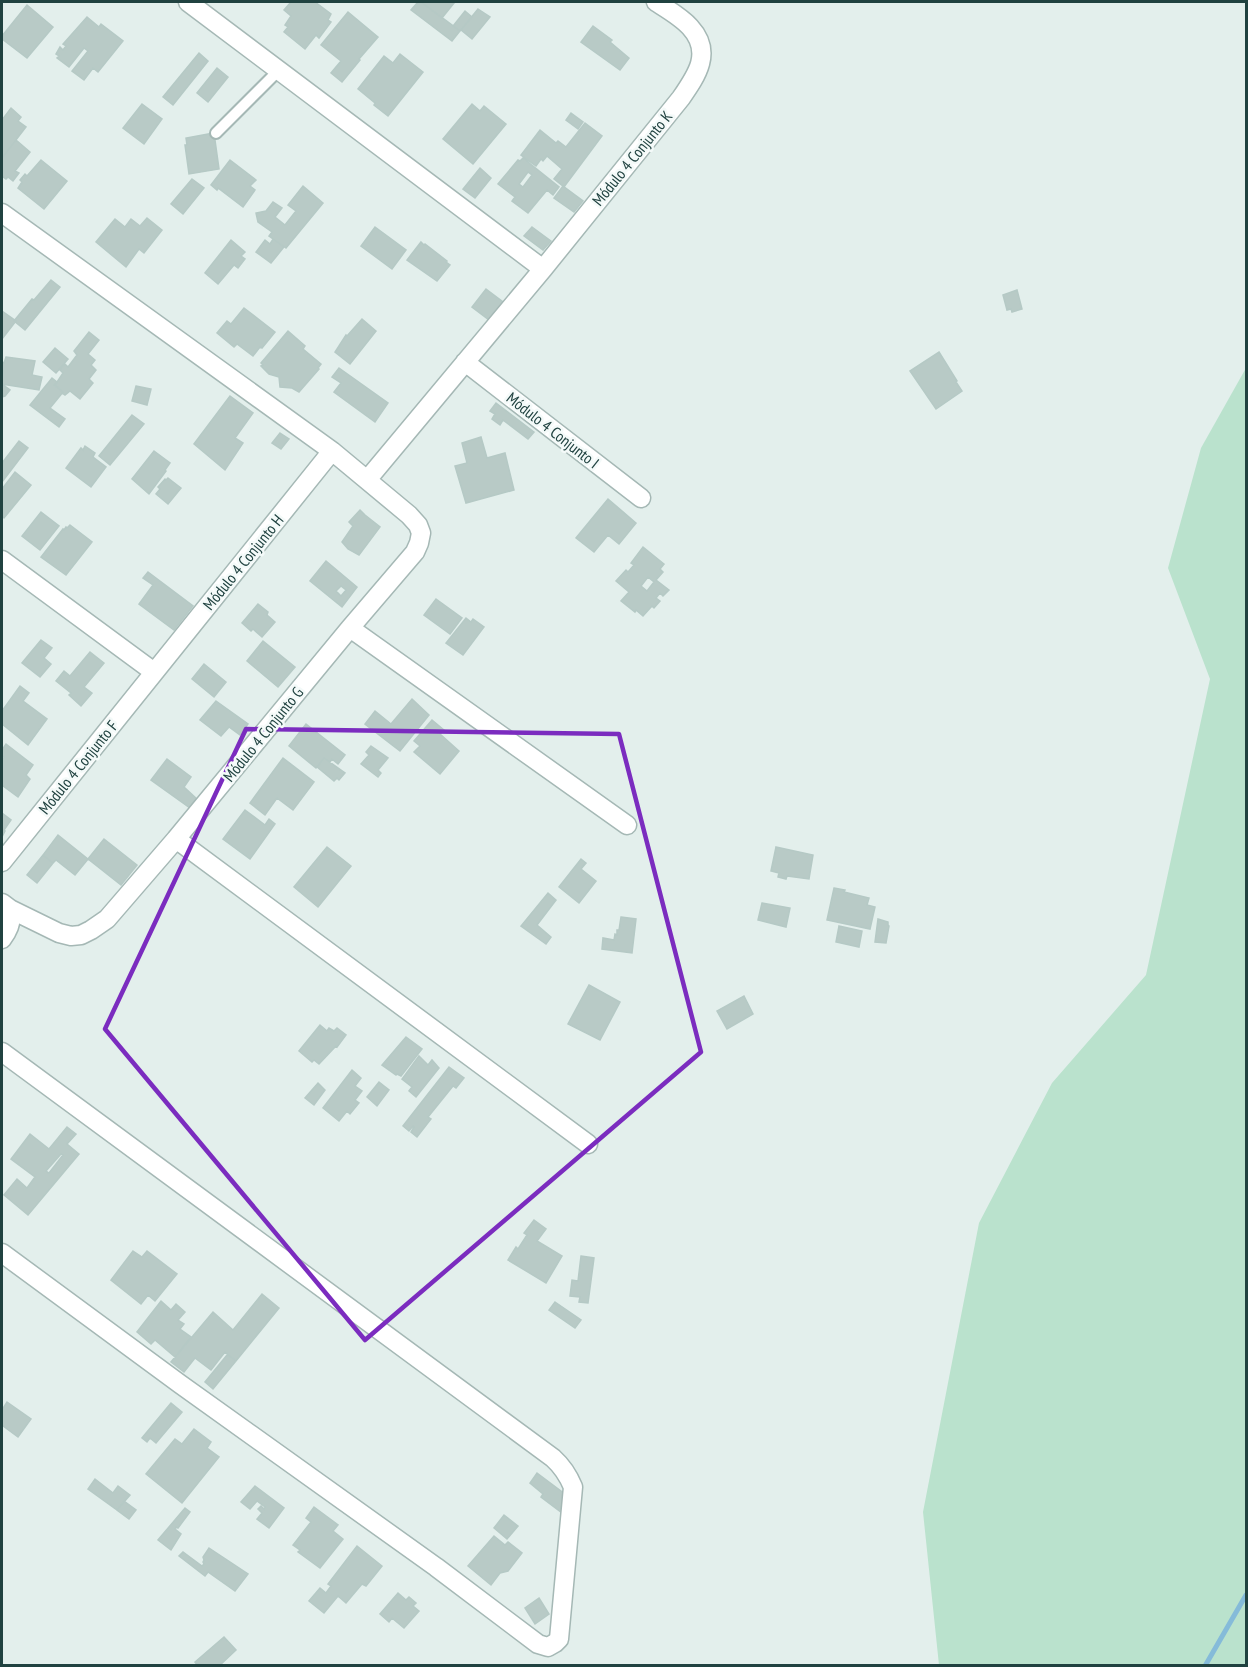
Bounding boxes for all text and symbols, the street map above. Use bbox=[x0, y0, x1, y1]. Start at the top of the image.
street label: Módulo 4 Conjunto K bbox=[588, 106, 676, 209]
street label: Módulo 4 Conjunto I bbox=[503, 388, 603, 472]
street label: Módulo 4 Conjunto H bbox=[198, 510, 288, 614]
street label: Módulo 4 Conjunto G bbox=[219, 682, 307, 785]
street label: Módulo 4 Conjunto F bbox=[34, 716, 122, 818]

